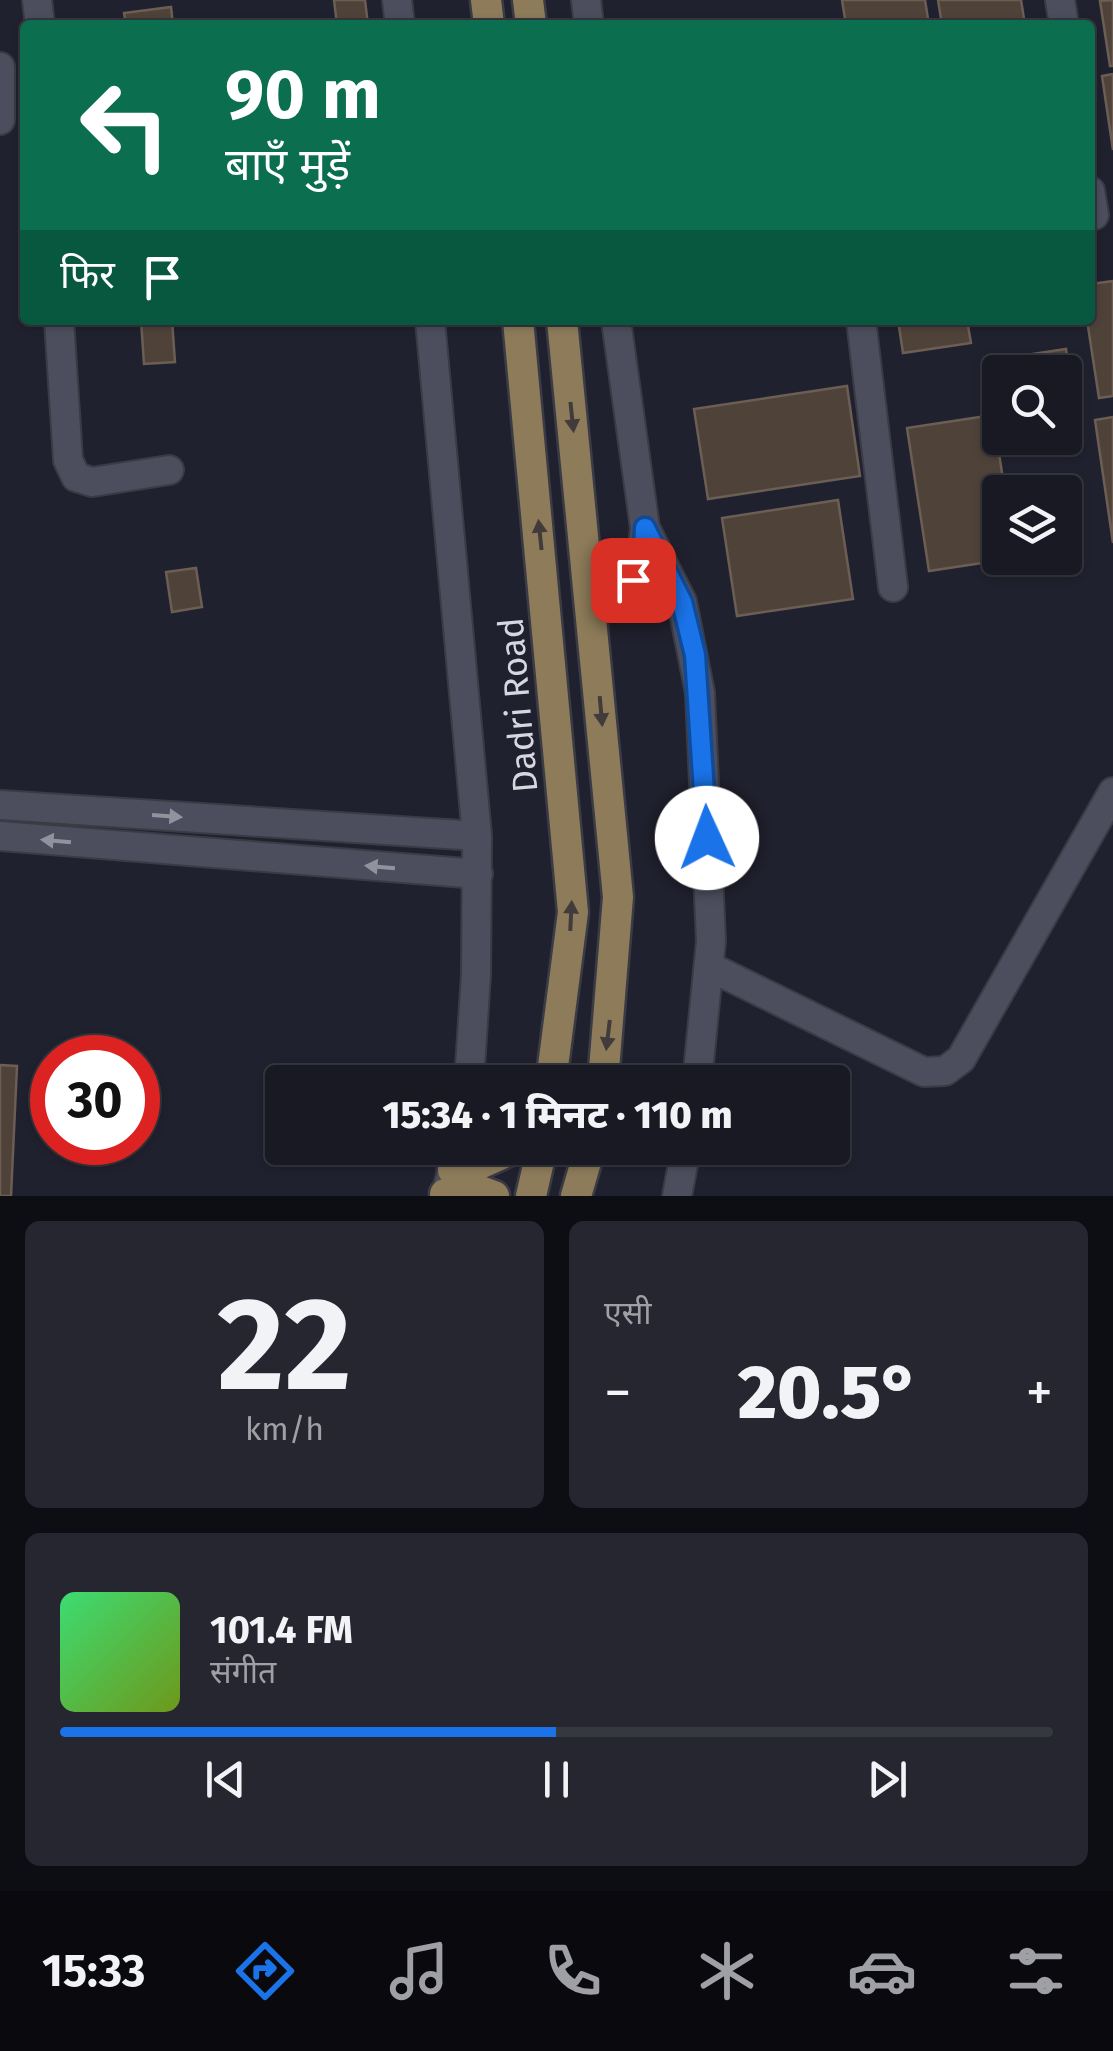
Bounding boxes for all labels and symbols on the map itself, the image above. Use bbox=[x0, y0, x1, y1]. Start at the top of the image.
one-way arrow bbox=[564, 402, 580, 433]
one-way arrow bbox=[532, 518, 548, 550]
pin bbox=[591, 538, 676, 623]
street label: Dadri Road bbox=[489, 616, 547, 794]
one-way arrow bbox=[594, 695, 610, 727]
position arrow bbox=[655, 786, 759, 890]
one-way arrow bbox=[152, 808, 184, 824]
one-way arrow bbox=[40, 832, 72, 848]
one-way arrow bbox=[364, 858, 396, 874]
one-way arrow bbox=[563, 900, 579, 932]
one-way arrow bbox=[600, 1019, 616, 1051]
speed limit sign: 30 bbox=[30, 1035, 160, 1165]

